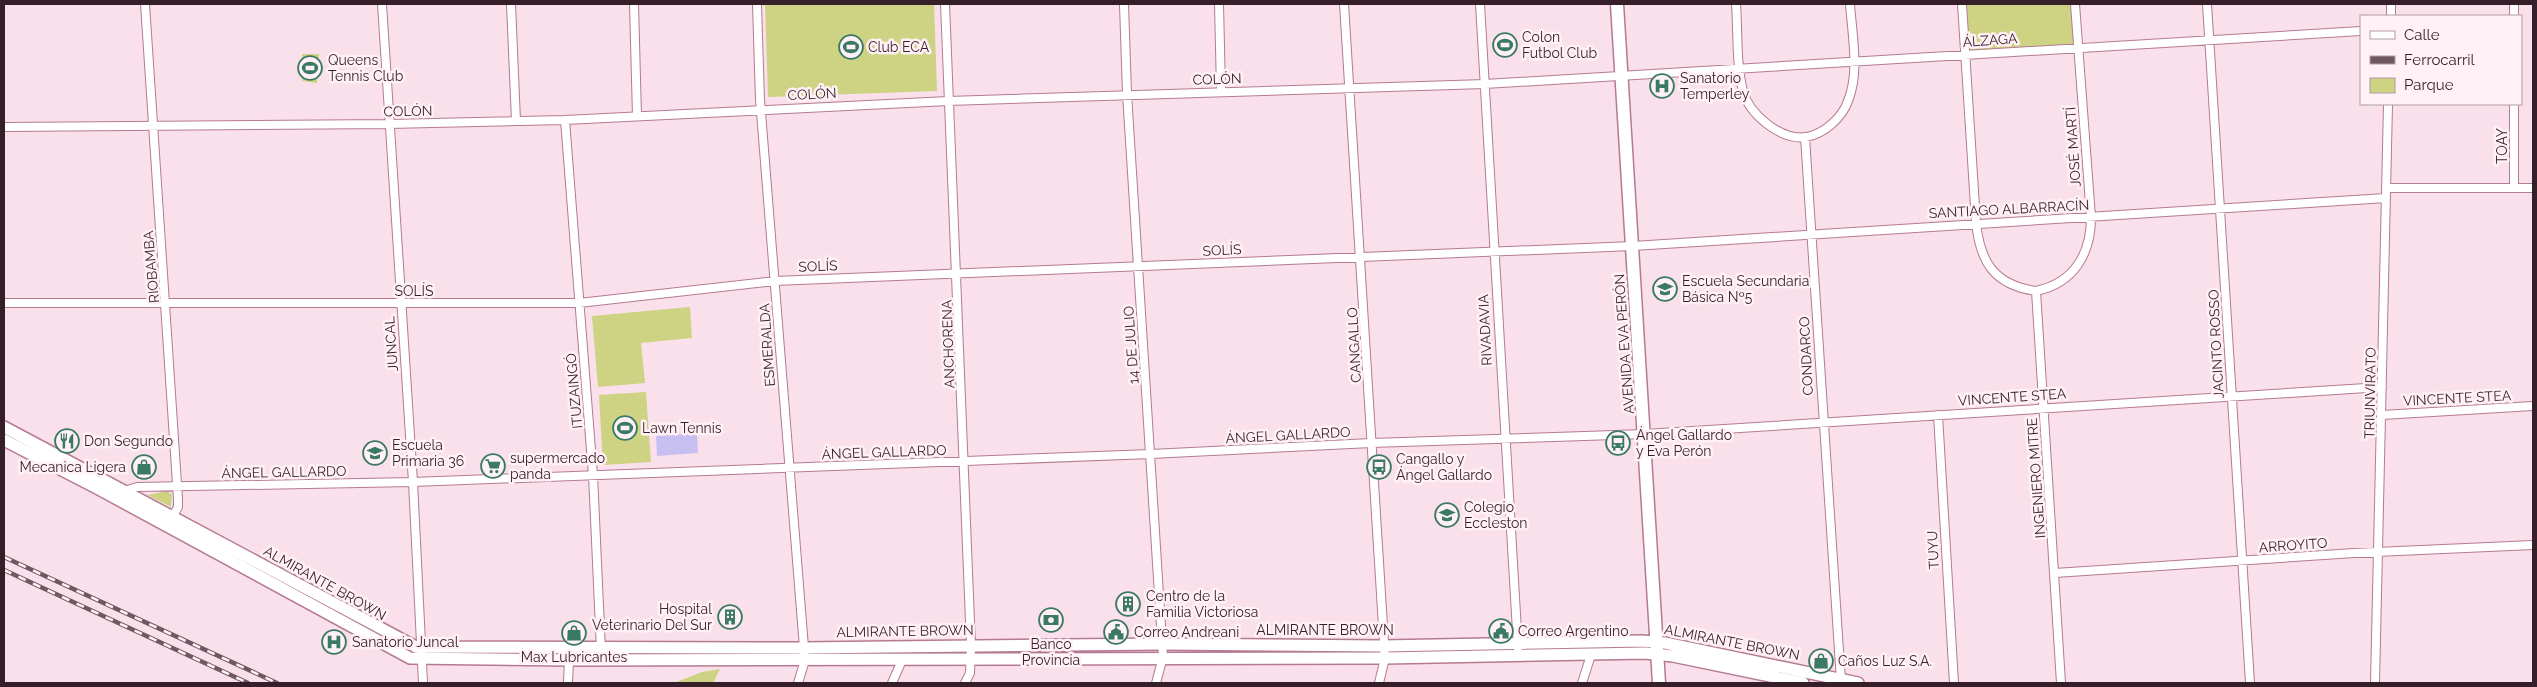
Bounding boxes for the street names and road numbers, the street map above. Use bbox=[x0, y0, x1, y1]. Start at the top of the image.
street label: ÁLZAGA bbox=[1962, 29, 2019, 50]
street label: COLÓN bbox=[1192, 69, 1242, 88]
street label: COLÓN bbox=[787, 84, 837, 103]
street label: COLÓN bbox=[383, 102, 433, 119]
street label: JOSÉ MARTÍ bbox=[2061, 106, 2084, 188]
street label: TOAY bbox=[2494, 128, 2510, 164]
street label: SANTIAGO ALBARRACÍN bbox=[1928, 196, 2090, 221]
street label: RIOBAMBA bbox=[140, 230, 162, 304]
street label: SOLÍS bbox=[1202, 240, 1242, 259]
street label: SOLÍS bbox=[798, 256, 838, 275]
street label: AVENIDA EVA PERÓN bbox=[1610, 273, 1637, 415]
street label: SOLÍS bbox=[394, 282, 434, 299]
street label: JACINTO ROSSO bbox=[2205, 289, 2227, 399]
street label: RIVADAVIA bbox=[1475, 293, 1495, 366]
street label: ANCHORENA bbox=[938, 299, 958, 389]
street label: ESMERALDA bbox=[756, 302, 778, 387]
street label: 14 DE JULIO bbox=[1120, 305, 1142, 385]
street label: CANGALLO bbox=[1344, 307, 1364, 383]
street label: JUNCAL bbox=[381, 316, 401, 372]
street label: CONDARCO bbox=[1796, 316, 1816, 396]
street label: TRIUNVIRATO bbox=[2361, 347, 2379, 439]
street label: ITUZAINGÓ bbox=[562, 353, 585, 429]
street label: VINCENTE STEA bbox=[1957, 385, 2067, 409]
street label: VINCENTE STEA bbox=[2402, 387, 2512, 409]
street label: INGENIERO MITRE bbox=[2024, 417, 2048, 539]
street label: ÁNGEL GALLARDO bbox=[1225, 423, 1351, 446]
street label: ÁNGEL GALLARDO bbox=[821, 441, 947, 462]
street label: ÁNGEL GALLARDO bbox=[221, 462, 347, 481]
street label: TUYU bbox=[1924, 530, 1942, 570]
street label: ARROYITO bbox=[2258, 535, 2328, 555]
street label: ALMIRANTE BROWN bbox=[261, 543, 389, 623]
street label: ALMIRANTE BROWN bbox=[1663, 621, 1801, 663]
street label: ALMIRANTE BROWN bbox=[836, 622, 974, 640]
street label: ALMIRANTE BROWN bbox=[1256, 622, 1394, 638]

